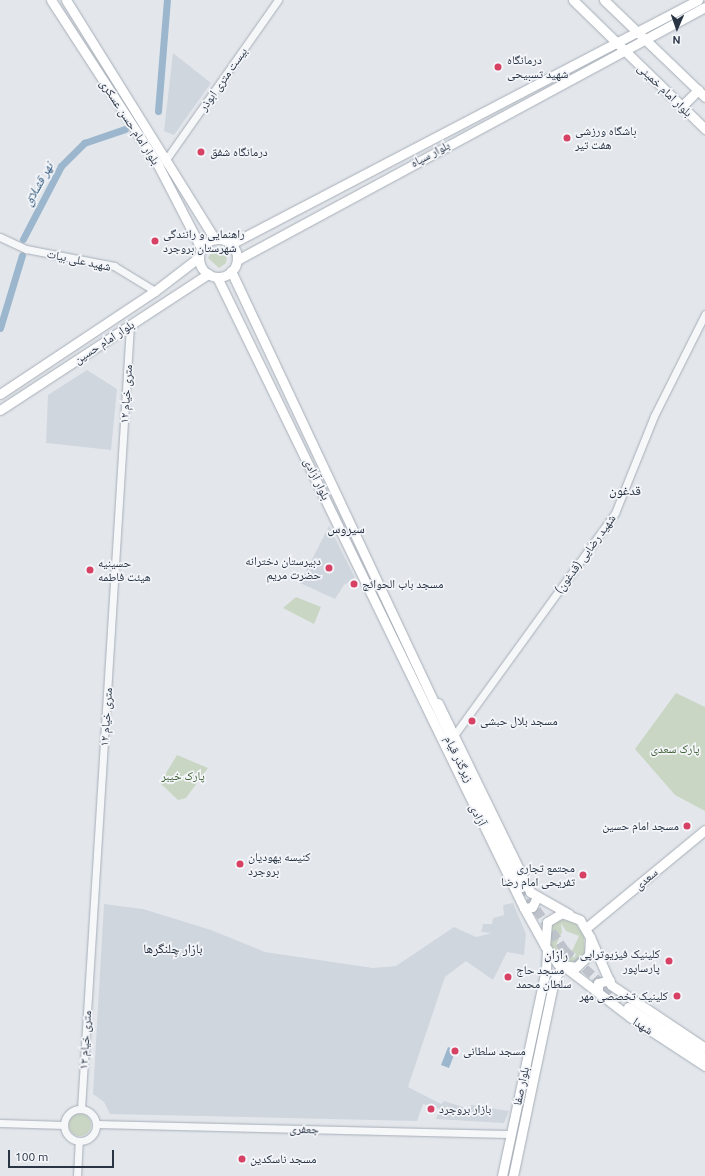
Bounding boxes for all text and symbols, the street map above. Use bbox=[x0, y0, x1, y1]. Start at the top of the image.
north arrow bbox=[657, 8, 697, 48]
text: N bbox=[672, 34, 681, 46]
street label: بیست متری ابوذر bbox=[196, 44, 250, 114]
place label: درمانگاه شهید تسبیحی bbox=[507, 53, 568, 81]
street label: بلوار امام خمینی bbox=[635, 60, 695, 120]
marker: درمانگاه شهید تسبیحی bbox=[492, 61, 504, 73]
street label: بلوار امام حسن عسکری bbox=[97, 76, 163, 168]
place label: باشگاه ورزشی هفت تیر bbox=[575, 124, 636, 152]
marker: باشگاه ورزشی هفت تیر bbox=[562, 133, 572, 143]
street label: بلوار سپاه bbox=[408, 138, 452, 170]
place label: درمانگاه شفق bbox=[210, 145, 268, 159]
marker: درمانگاه شفق bbox=[195, 146, 207, 158]
water label: نهر قشلاق bbox=[20, 160, 56, 208]
place label: راهنمایی و رانندگی شهرستان بروجرد bbox=[163, 227, 245, 255]
marker: راهنمایی و رانندگی شهرستان بروجرد bbox=[150, 236, 160, 246]
street label: شهید علی بیات bbox=[46, 246, 112, 274]
street label: بلوار امام حسین bbox=[71, 317, 137, 367]
street label: ۱۲ متری خیام bbox=[117, 364, 135, 424]
street label: بلوار آزادی bbox=[301, 456, 333, 502]
district label: قدغون bbox=[609, 482, 641, 498]
street label: (قدغون) شهید رضایی bbox=[551, 512, 619, 596]
district label: سیروس bbox=[327, 520, 365, 536]
place label: دبیرستان دخترانه حضرت مریم bbox=[245, 554, 321, 582]
place label: حسینیه هیئت فاطمه bbox=[98, 556, 151, 584]
marker: دبیرستان دخترانه حضرت مریم bbox=[324, 563, 334, 573]
marker: حسینیه هیئت فاطمه bbox=[85, 565, 95, 575]
place label: مسجد باب الحوائج bbox=[362, 577, 443, 591]
marker: مسجد باب الحوائج bbox=[349, 579, 359, 589]
street label: ۱۲ متری خیام bbox=[97, 687, 115, 747]
place label: مسجد بلال حبشی bbox=[480, 714, 558, 728]
marker: مسجد بلال حبشی bbox=[467, 716, 477, 726]
street label: زیرگذر قیام bbox=[442, 733, 476, 785]
park label: پارک سعدی bbox=[650, 742, 700, 756]
park label: پارک خیبر bbox=[161, 769, 205, 783]
street label: آزادی bbox=[467, 802, 489, 828]
place label: مسجد امام حسین bbox=[602, 819, 679, 833]
marker: مسجد امام حسین bbox=[682, 821, 692, 831]
place label: کنیسه یهودیان بروجرد bbox=[248, 850, 310, 878]
marker: کنیسه یهودیان بروجرد bbox=[235, 859, 245, 869]
place label: مجتمع تجاری تفریحی امام رضا bbox=[501, 861, 575, 889]
street label: سعدی bbox=[631, 865, 661, 893]
marker: مجتمع تجاری تفریحی امام رضا bbox=[578, 870, 588, 880]
district label: بازار چِلنگرها bbox=[143, 940, 203, 956]
district label: رازان bbox=[544, 946, 568, 962]
place label: کلینیک فیزیوتراپی پارساپور bbox=[580, 947, 660, 975]
marker: کلینیک فیزیوتراپی پارساپور bbox=[663, 955, 675, 967]
place label: مسجد حاج سلطان محمد bbox=[516, 963, 571, 991]
marker: مسجد حاج سلطان محمد bbox=[503, 972, 513, 982]
place label: کلینیک تخصصی مهر bbox=[579, 989, 668, 1003]
marker: کلینیک تخصصی مهر bbox=[671, 990, 683, 1002]
street label: ۱۲ متری خیام bbox=[76, 1010, 94, 1070]
street label: شهدا bbox=[630, 1014, 656, 1038]
place label: مسجد سلطانی bbox=[463, 1044, 526, 1058]
marker: مسجد سلطانی bbox=[450, 1046, 460, 1056]
street label: بلوار صفا bbox=[510, 1065, 532, 1107]
place label: بازار بروجرد bbox=[439, 1102, 491, 1116]
marker: بازار بروجرد bbox=[426, 1104, 436, 1114]
street label: جعفری bbox=[289, 1122, 319, 1136]
scale bar bbox=[10, 1142, 116, 1168]
text: 100 m bbox=[15, 1150, 48, 1163]
place label: مسجد ناسکدین bbox=[250, 1152, 316, 1166]
marker: مسجد ناسکدین bbox=[237, 1154, 247, 1164]

